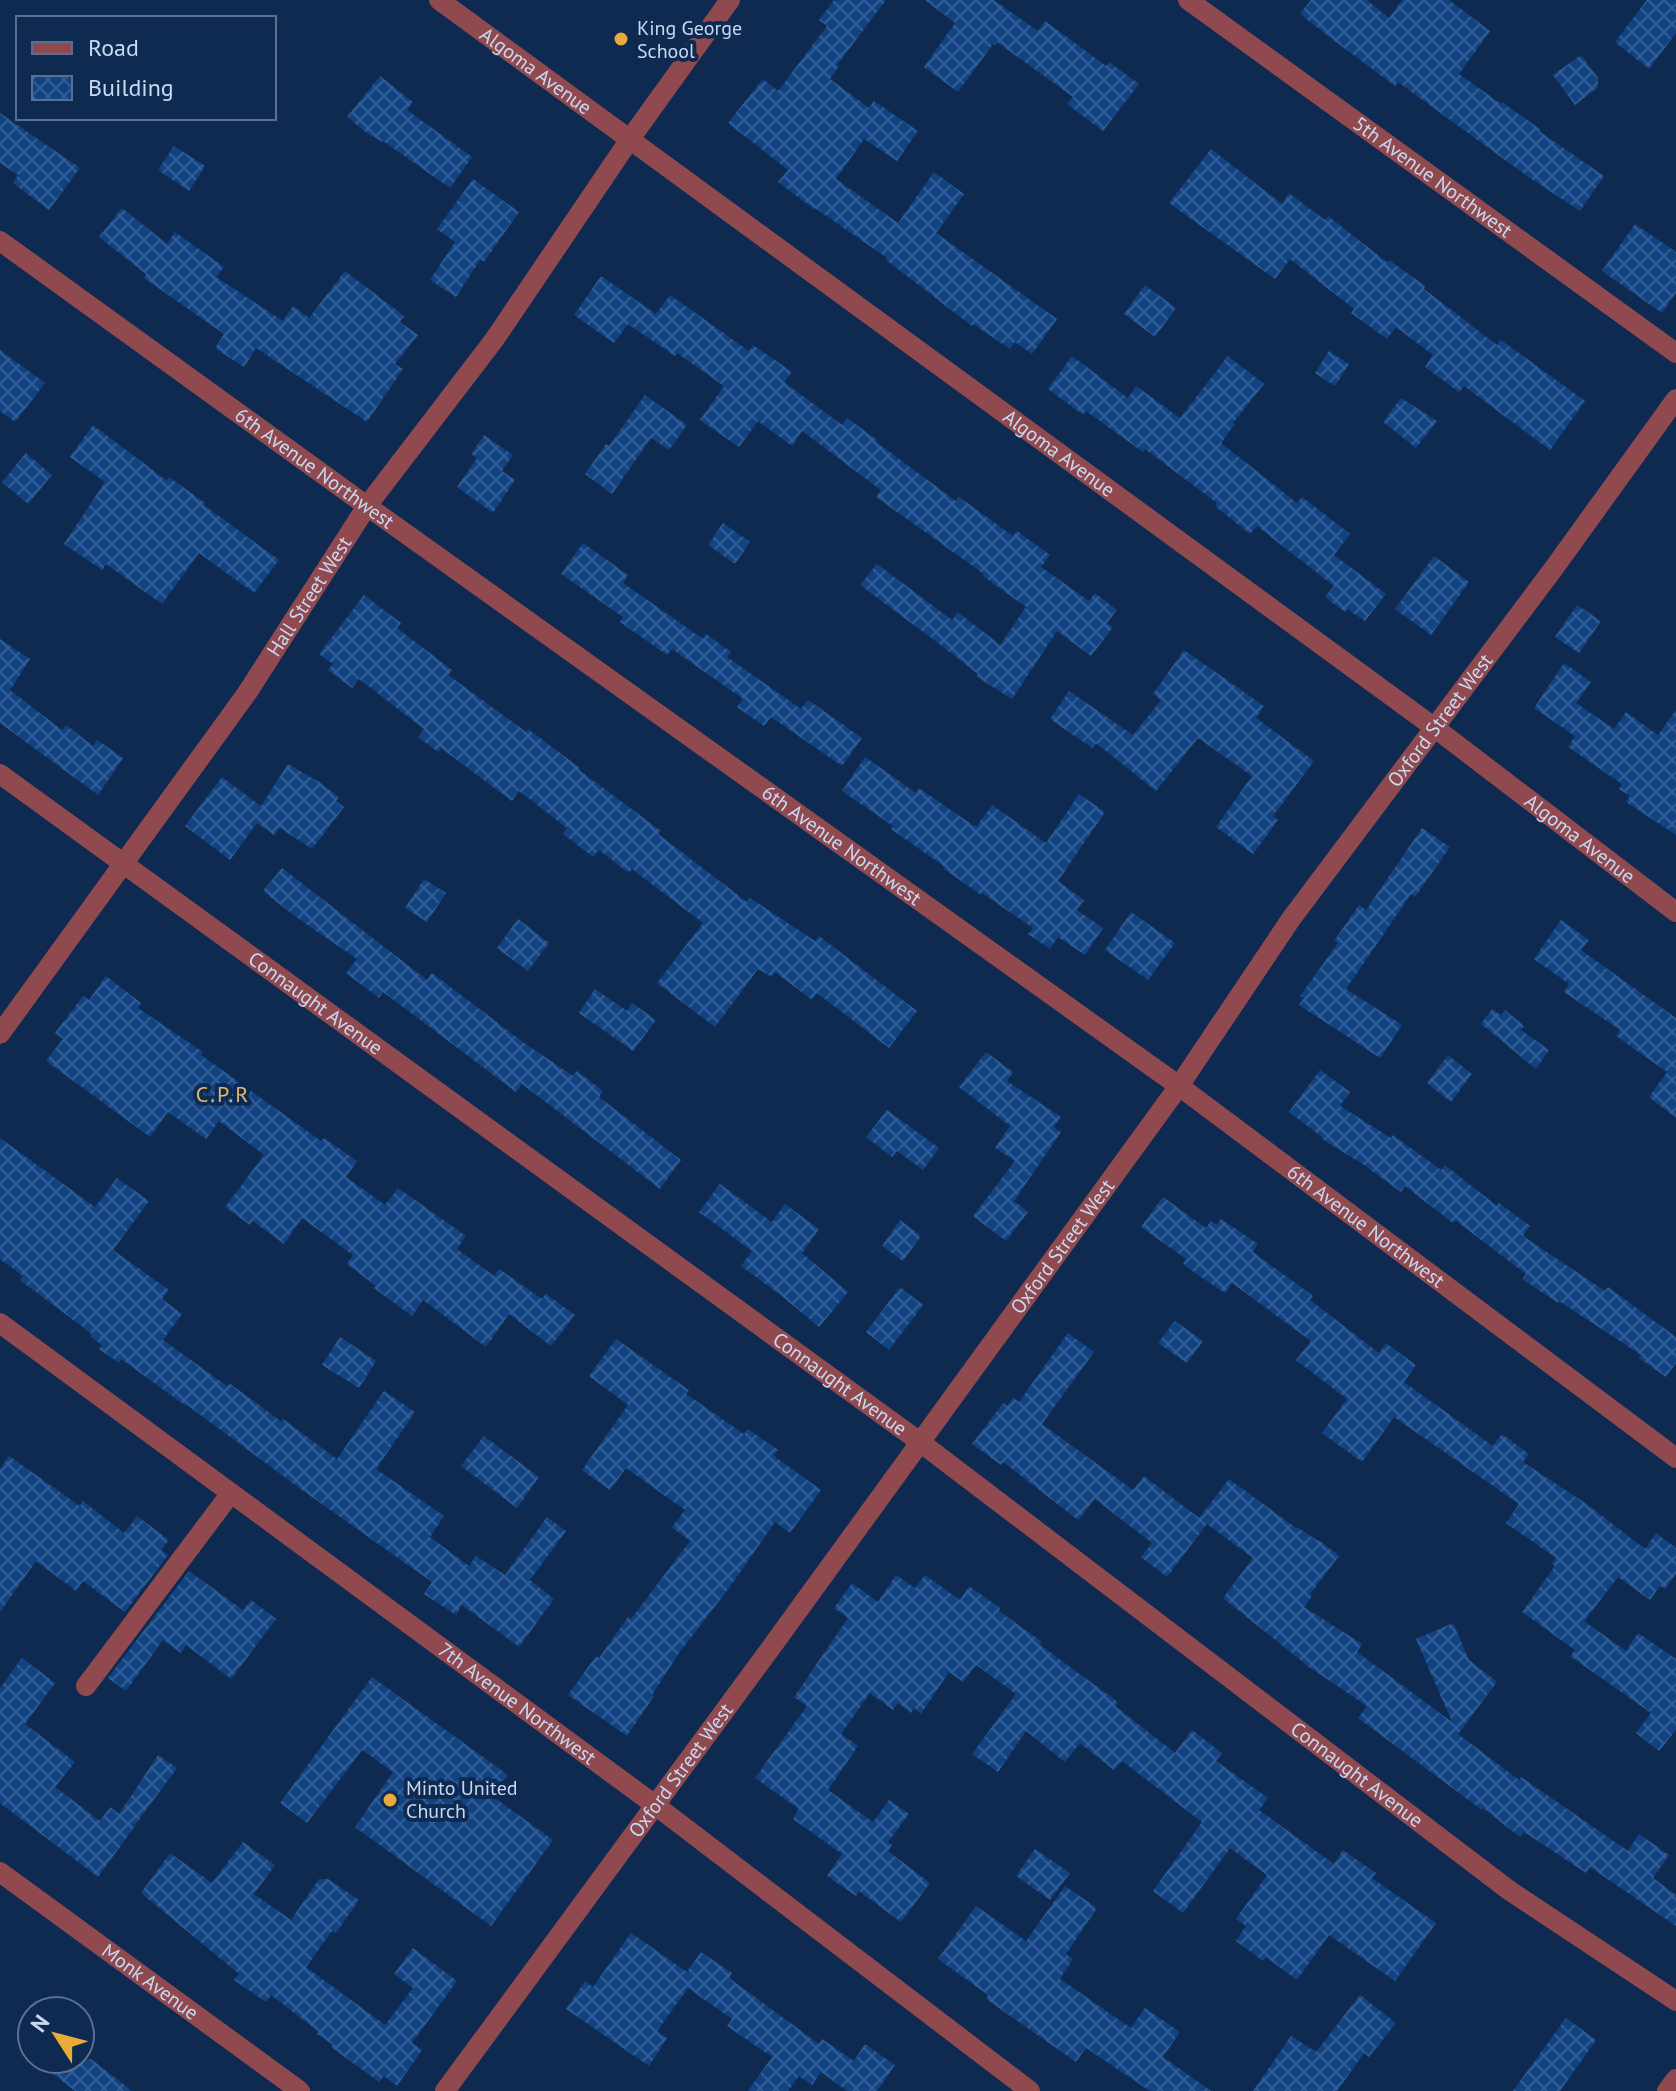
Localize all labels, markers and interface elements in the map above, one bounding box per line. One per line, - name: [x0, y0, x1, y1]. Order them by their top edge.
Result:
- place label: King George School: [637, 15, 742, 64]
- legend: [16, 16, 276, 120]
- street label: Algoma Avenue: [475, 21, 597, 120]
- marker: King George School: [612, 30, 630, 48]
- text: Road: [88, 32, 139, 63]
- text: Building: [88, 72, 174, 103]
- street label: 5th Avenue Northwest: [1348, 111, 1518, 243]
- street label: 6th Avenue Northwest: [230, 402, 400, 534]
- street label: Algoma Avenue: [998, 404, 1120, 503]
- street label: Hall Street West: [261, 531, 357, 661]
- street label: Oxford Street West: [1381, 648, 1499, 792]
- street label: 6th Avenue Northwest: [757, 779, 927, 911]
- street label: Algoma Avenue: [1519, 788, 1640, 889]
- street label: Connaught Avenue: [243, 946, 388, 1061]
- district label: C.P.R: [196, 1080, 250, 1108]
- street label: 6th Avenue Northwest: [1282, 1158, 1450, 1293]
- street label: Oxford Street West: [1005, 1174, 1120, 1319]
- street label: Connaught Avenue: [768, 1326, 912, 1441]
- street label: 7th Avenue Northwest: [433, 1637, 601, 1770]
- street label: Oxford Street West: [623, 1698, 739, 1843]
- street label: Connaught Avenue: [1285, 1716, 1428, 1833]
- place label: Minto United Church: [406, 1775, 518, 1824]
- marker: Minto United Church: [381, 1791, 399, 1809]
- street label: Monk Avenue: [97, 1938, 204, 2026]
- north arrow: [16, 1995, 96, 2075]
- text: N: [24, 2009, 55, 2037]

